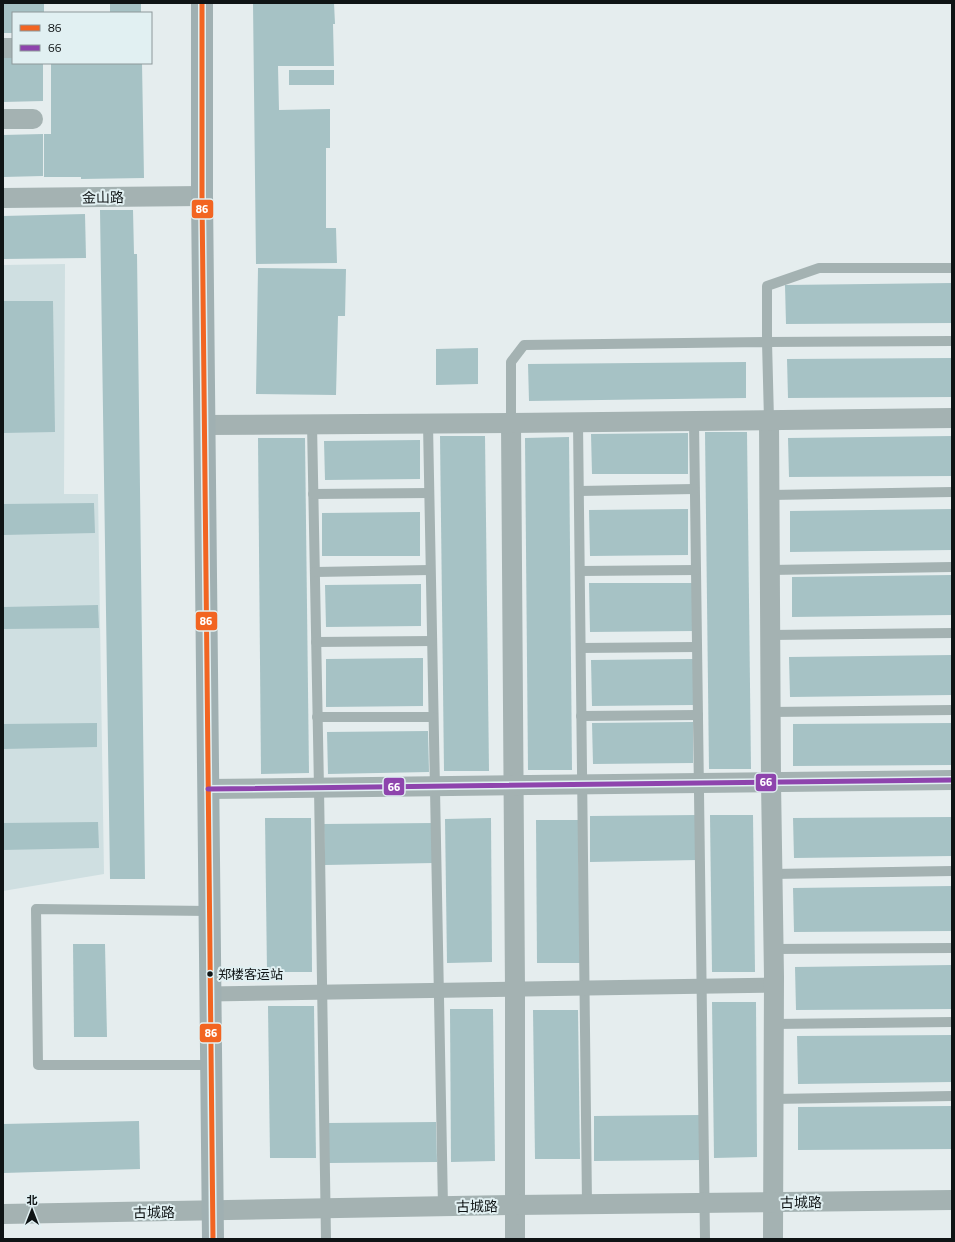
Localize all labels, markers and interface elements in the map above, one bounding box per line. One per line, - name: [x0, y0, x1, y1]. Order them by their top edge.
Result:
- legend: [12, 12, 152, 64]
- text: 86: [48, 18, 62, 37]
- text: 66: [48, 38, 62, 57]
- street label: 金山路: [82, 186, 124, 208]
- line badge: 86: [191, 199, 214, 219]
- text: 86: [196, 201, 208, 217]
- line badge: 86: [195, 611, 218, 631]
- text: 86: [200, 613, 212, 629]
- line badge: 66: [755, 773, 777, 792]
- text: 66: [760, 774, 772, 790]
- line badge: 66: [383, 777, 405, 796]
- text: 66: [388, 779, 400, 795]
- place label: 郑楼客运站: [218, 964, 283, 984]
- marker: 郑楼客运站: [205, 969, 215, 979]
- line badge: 86: [199, 1023, 222, 1043]
- text: 86: [205, 1025, 217, 1041]
- north arrow: [12, 1190, 52, 1230]
- street label: 古城路: [780, 1191, 822, 1213]
- text: 北: [27, 1192, 38, 1208]
- street label: 古城路: [456, 1195, 498, 1217]
- street label: 古城路: [133, 1201, 175, 1223]

